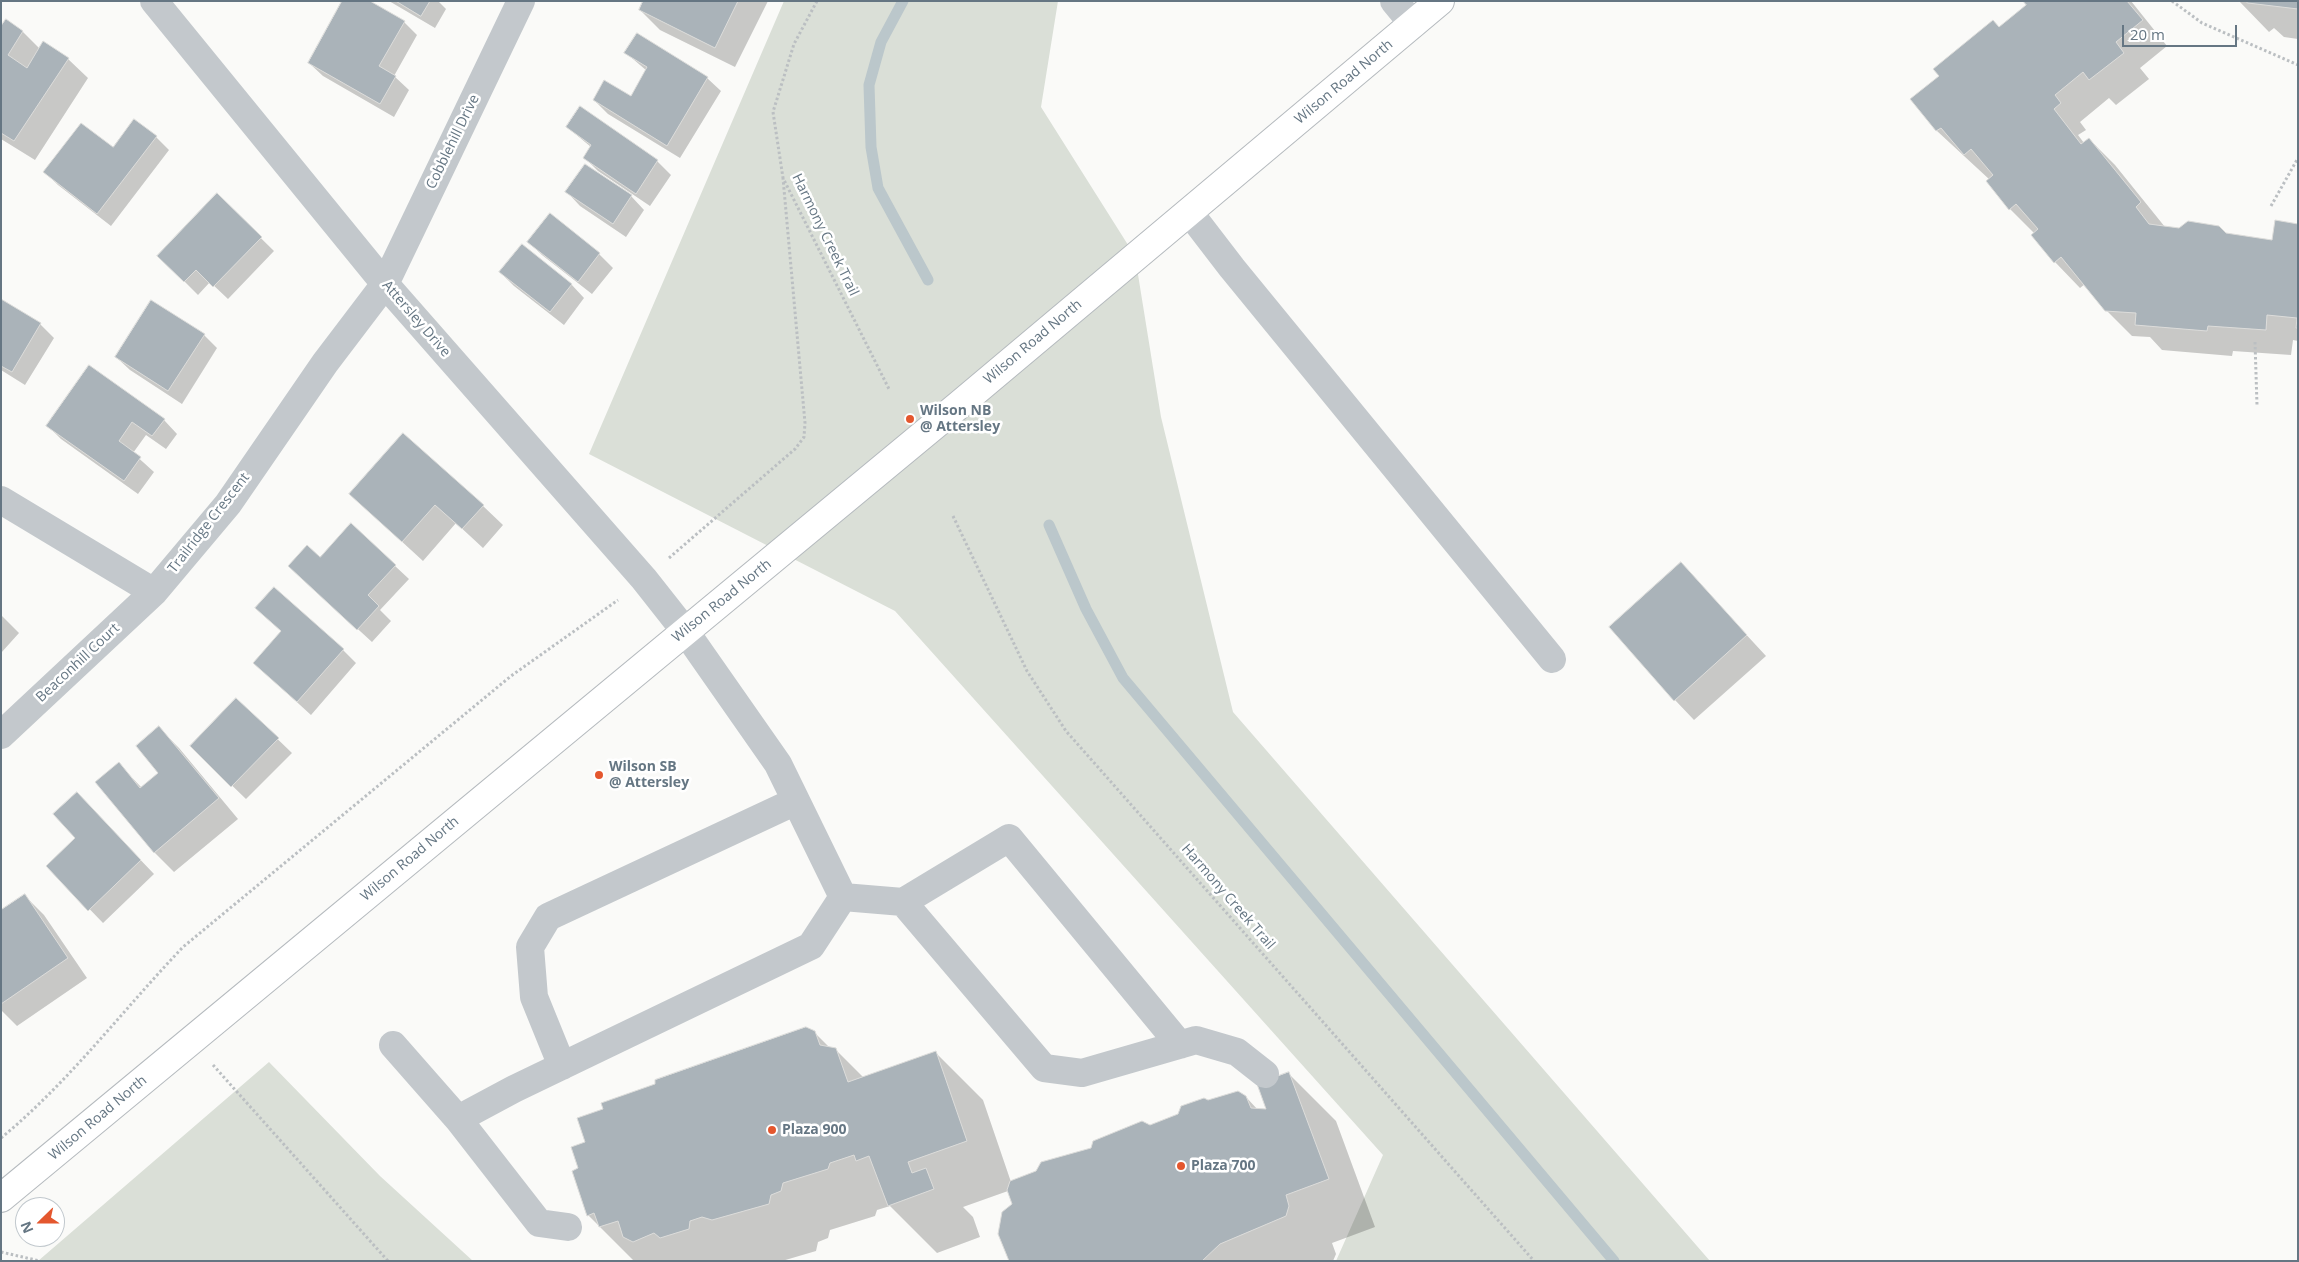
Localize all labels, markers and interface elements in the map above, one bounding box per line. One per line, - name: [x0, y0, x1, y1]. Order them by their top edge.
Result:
- scale bar: [2124, 15, 2239, 47]
- text: 20 m: [2130, 24, 2165, 44]
- street label: Wilson Road North: [1292, 36, 1396, 128]
- street label: Cobblehill Drive: [423, 92, 483, 192]
- street label: Harmony Creek Trail: [788, 171, 862, 299]
- street label: Attersley Drive: [378, 277, 454, 361]
- street label: Wilson Road North: [981, 296, 1085, 388]
- place label: Wilson NB @ Attersley: [920, 403, 1000, 436]
- marker: Wilson NB @ Attersley: [904, 413, 916, 425]
- street label: Trailridge Crescent: [165, 470, 253, 576]
- street label: Wilson Road North: [669, 556, 775, 646]
- street label: Beaconhill Court: [33, 620, 123, 706]
- place label: Wilson SB @ Attersley: [609, 759, 689, 792]
- marker: Wilson SB @ Attersley: [593, 769, 605, 781]
- street label: Wilson Road North: [358, 813, 462, 905]
- street label: Harmony Creek Trail: [1178, 841, 1278, 953]
- street label: Wilson Road North: [46, 1072, 150, 1164]
- place label: Plaza 900: [782, 1122, 846, 1138]
- marker: Plaza 900: [766, 1124, 778, 1136]
- place label: Plaza 700: [1191, 1158, 1255, 1174]
- marker: Plaza 700: [1175, 1160, 1187, 1172]
- north arrow: [15, 1197, 65, 1247]
- text: N: [16, 1219, 38, 1236]

